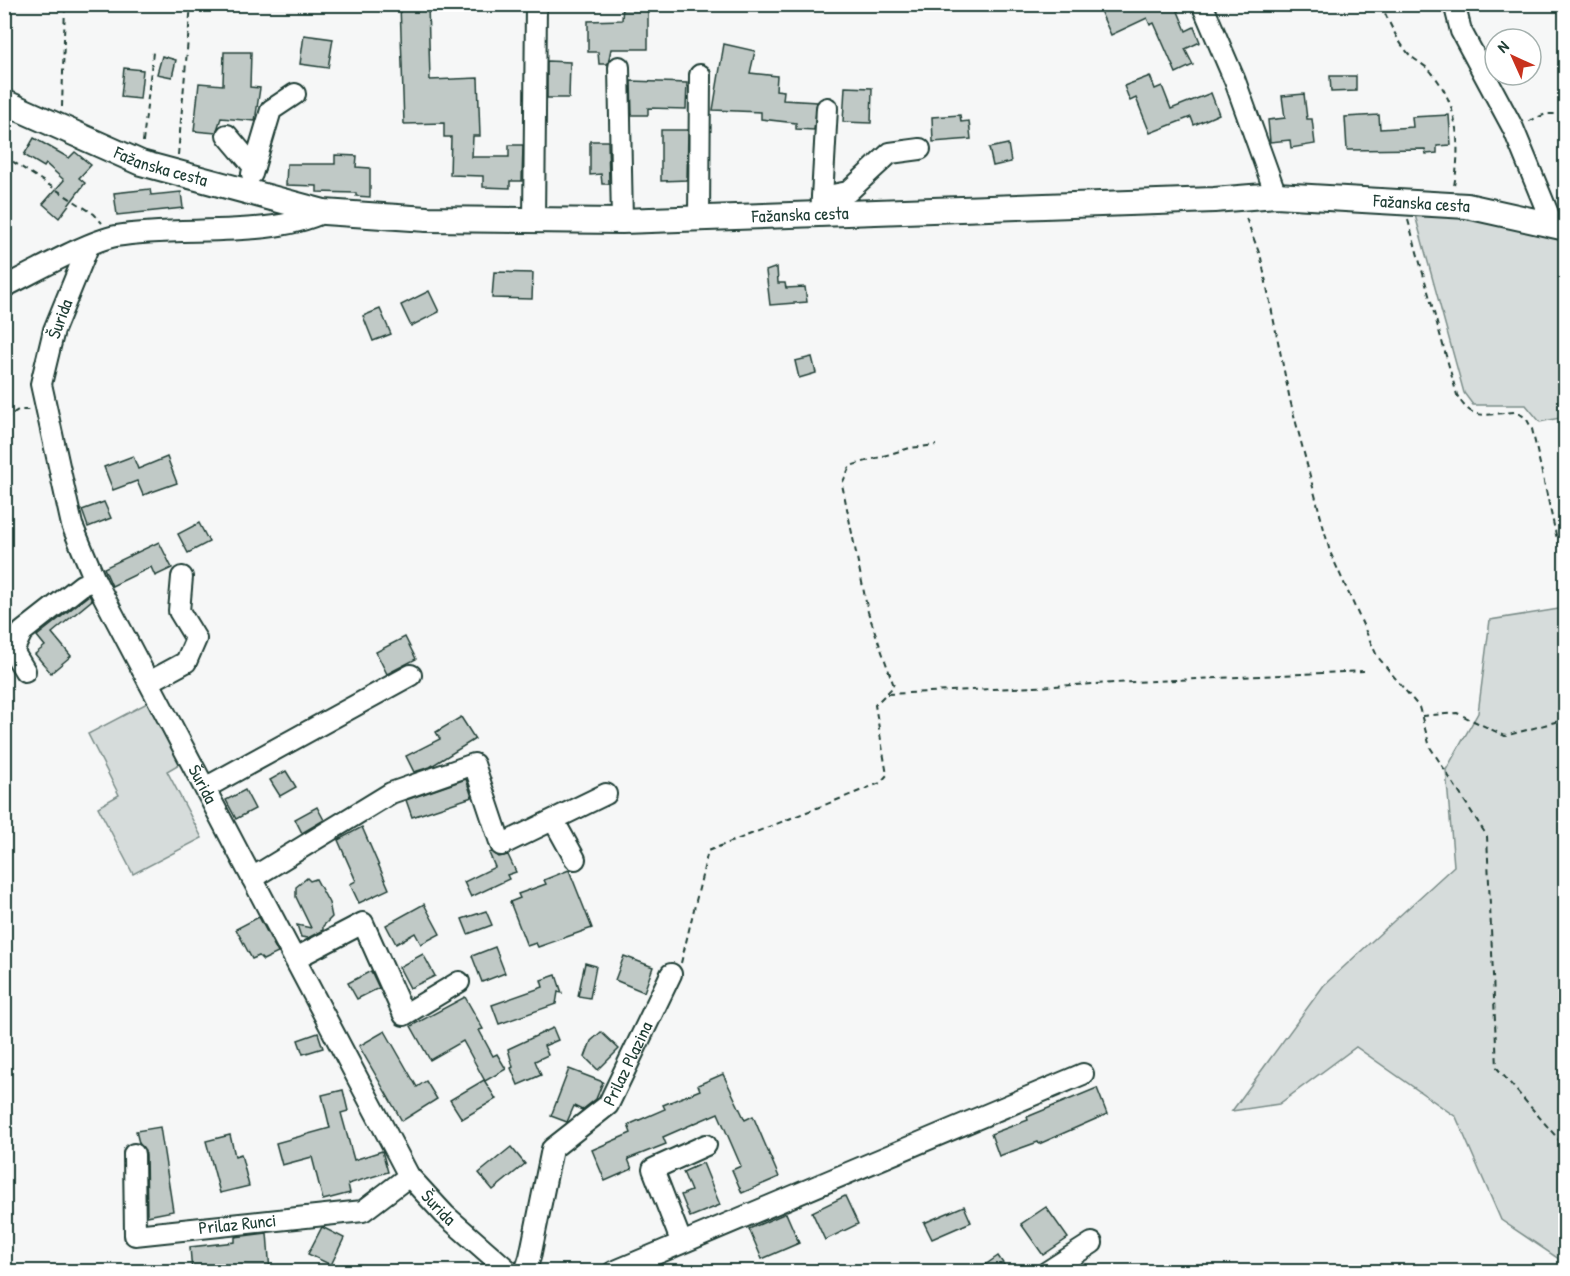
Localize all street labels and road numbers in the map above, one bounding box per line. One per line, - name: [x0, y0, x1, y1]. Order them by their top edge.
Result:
- street label: Fažanska cesta: [109, 139, 210, 192]
- street label: Fažanska cesta: [1372, 188, 1471, 218]
- street label: Fažanska cesta: [750, 200, 849, 228]
- street label: Šurida: [41, 296, 78, 342]
- street label: Šurida: [183, 760, 224, 808]
- street label: Prilaz Plazina: [596, 1017, 658, 1110]
- street label: Šurida: [416, 1184, 461, 1231]
- street label: Prilaz Runci: [197, 1207, 277, 1240]

